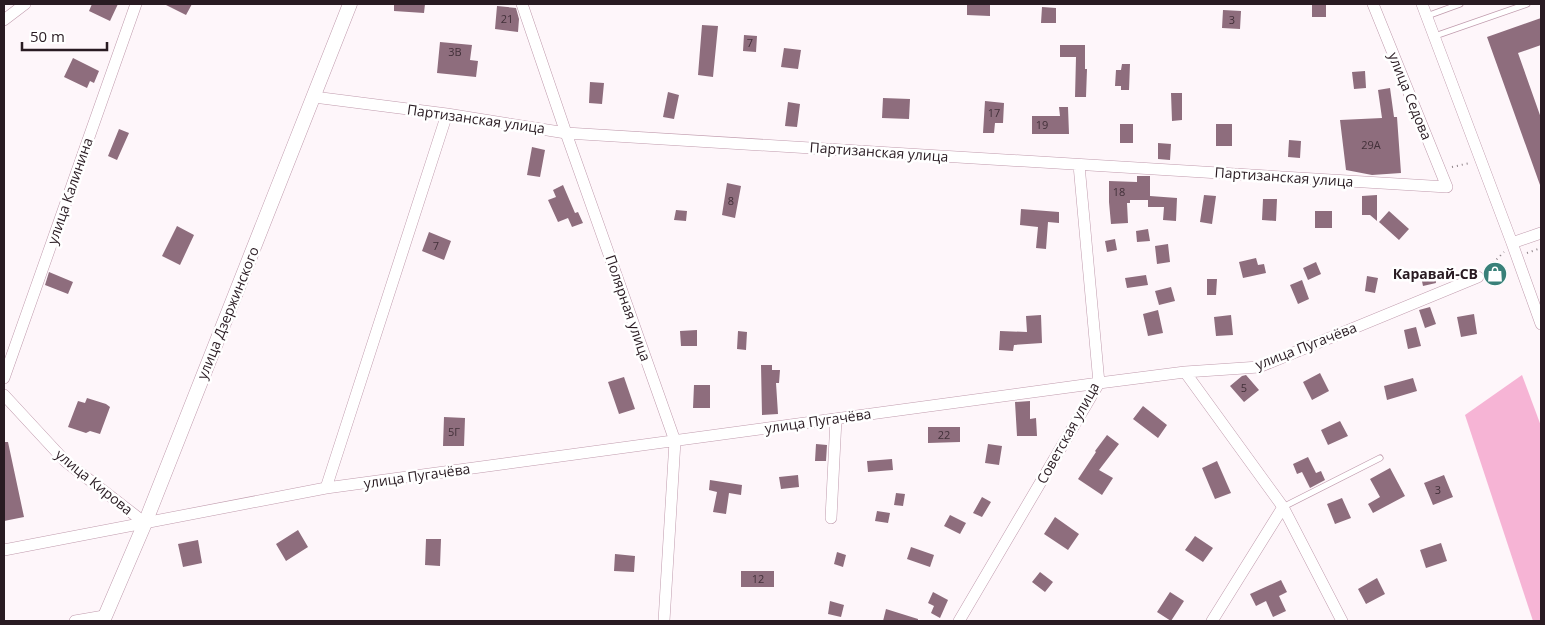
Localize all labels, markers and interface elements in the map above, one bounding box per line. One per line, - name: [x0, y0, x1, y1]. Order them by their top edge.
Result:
- house number: 21: [501, 11, 513, 26]
- house number: 3: [1229, 12, 1235, 27]
- scale bar: [22, 20, 108, 52]
- text: 50 m: [30, 26, 65, 46]
- house number: 7: [747, 35, 753, 50]
- house number: 3В: [448, 44, 462, 59]
- street label: улица Седова: [1384, 49, 1437, 143]
- street label: Партизанская улица: [406, 99, 546, 138]
- house number: 17: [988, 105, 1000, 120]
- house number: 19: [1036, 117, 1048, 132]
- street label: улица Калинина: [42, 135, 97, 247]
- street label: Партизанская улица: [809, 137, 949, 166]
- house number: 29А: [1361, 137, 1381, 152]
- street label: Партизанская улица: [1214, 162, 1354, 191]
- house number: 18: [1113, 184, 1125, 199]
- house number: 8: [728, 193, 734, 208]
- house number: 7: [433, 238, 439, 253]
- street label: улица Дзержинского: [192, 244, 263, 382]
- street label: Полярная улица: [601, 252, 656, 364]
- shop icon: Каравай-СВ: [1482, 261, 1508, 287]
- place label: Каравай-СВ: [1393, 264, 1478, 283]
- street label: улица Пугачёва: [1252, 317, 1359, 374]
- street label: Советская улица: [1032, 379, 1103, 487]
- house number: 5: [1241, 380, 1247, 395]
- street label: улица Пугачёва: [763, 404, 872, 437]
- house number: 5Г: [448, 424, 460, 439]
- house number: 22: [938, 427, 950, 442]
- street label: улица Кирова: [52, 445, 137, 519]
- street label: улица Пугачёва: [362, 459, 471, 492]
- house number: 3: [1435, 482, 1441, 497]
- house number: 12: [752, 571, 764, 586]

